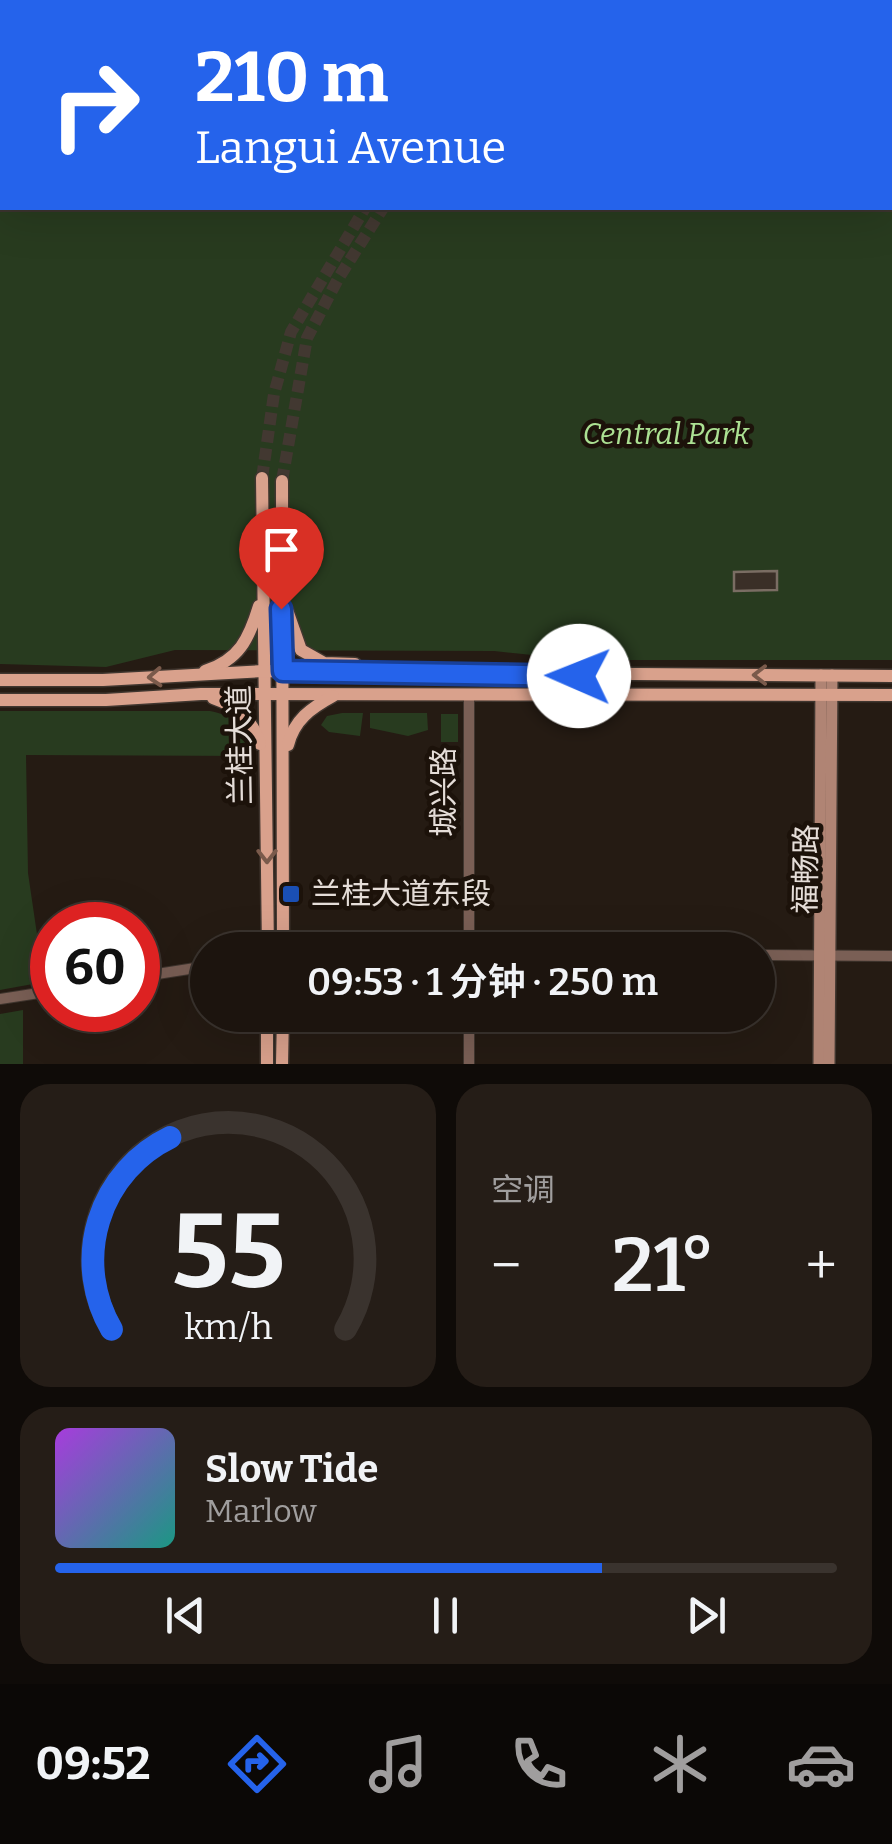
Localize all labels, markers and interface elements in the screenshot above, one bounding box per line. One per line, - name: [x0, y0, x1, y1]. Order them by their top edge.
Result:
- text: 210 m: [195, 36, 388, 120]
- icon: right: [30, 40, 160, 170]
- text: Langui Avenue: [195, 121, 506, 175]
- park label: Central Park: [582, 416, 750, 452]
- pin: [239, 507, 324, 610]
- icon: arrive: [254, 522, 309, 577]
- position arrow: [527, 624, 631, 728]
- one-way arrow: [751, 664, 766, 686]
- one-way arrow: [146, 666, 162, 687]
- street label: 兰桂大道: [221, 685, 259, 805]
- street label: 城兴路: [426, 747, 462, 837]
- street label: 福畅路: [787, 824, 825, 914]
- one-way arrow: [256, 848, 278, 864]
- place label: 兰桂大道东段: [311, 876, 491, 912]
- marker: 兰桂大道东段: [280, 883, 302, 905]
- speed limit sign: 60: [30, 902, 160, 1032]
- text: 09:53 · 1 分钟 · 250 m: [307, 959, 658, 1005]
- text: 空调: [491, 1171, 555, 1209]
- text: 55: [171, 1190, 285, 1315]
- text: 21°: [612, 1221, 715, 1311]
- text: −: [491, 1233, 521, 1299]
- text: +: [806, 1233, 837, 1299]
- text: km/h: [184, 1306, 272, 1348]
- text: Slow Tide: [205, 1446, 378, 1492]
- text: Marlow: [205, 1492, 317, 1530]
- icon: previous: [158, 1588, 213, 1643]
- icon: pause: [418, 1588, 473, 1643]
- icon: next: [679, 1588, 734, 1643]
- icon: directions: [222, 1729, 292, 1799]
- icon: music: [363, 1729, 433, 1799]
- icon: phone: [504, 1729, 574, 1799]
- icon: climate: [645, 1729, 715, 1799]
- icon: car: [786, 1729, 856, 1799]
- text: 09:52: [36, 1737, 151, 1791]

